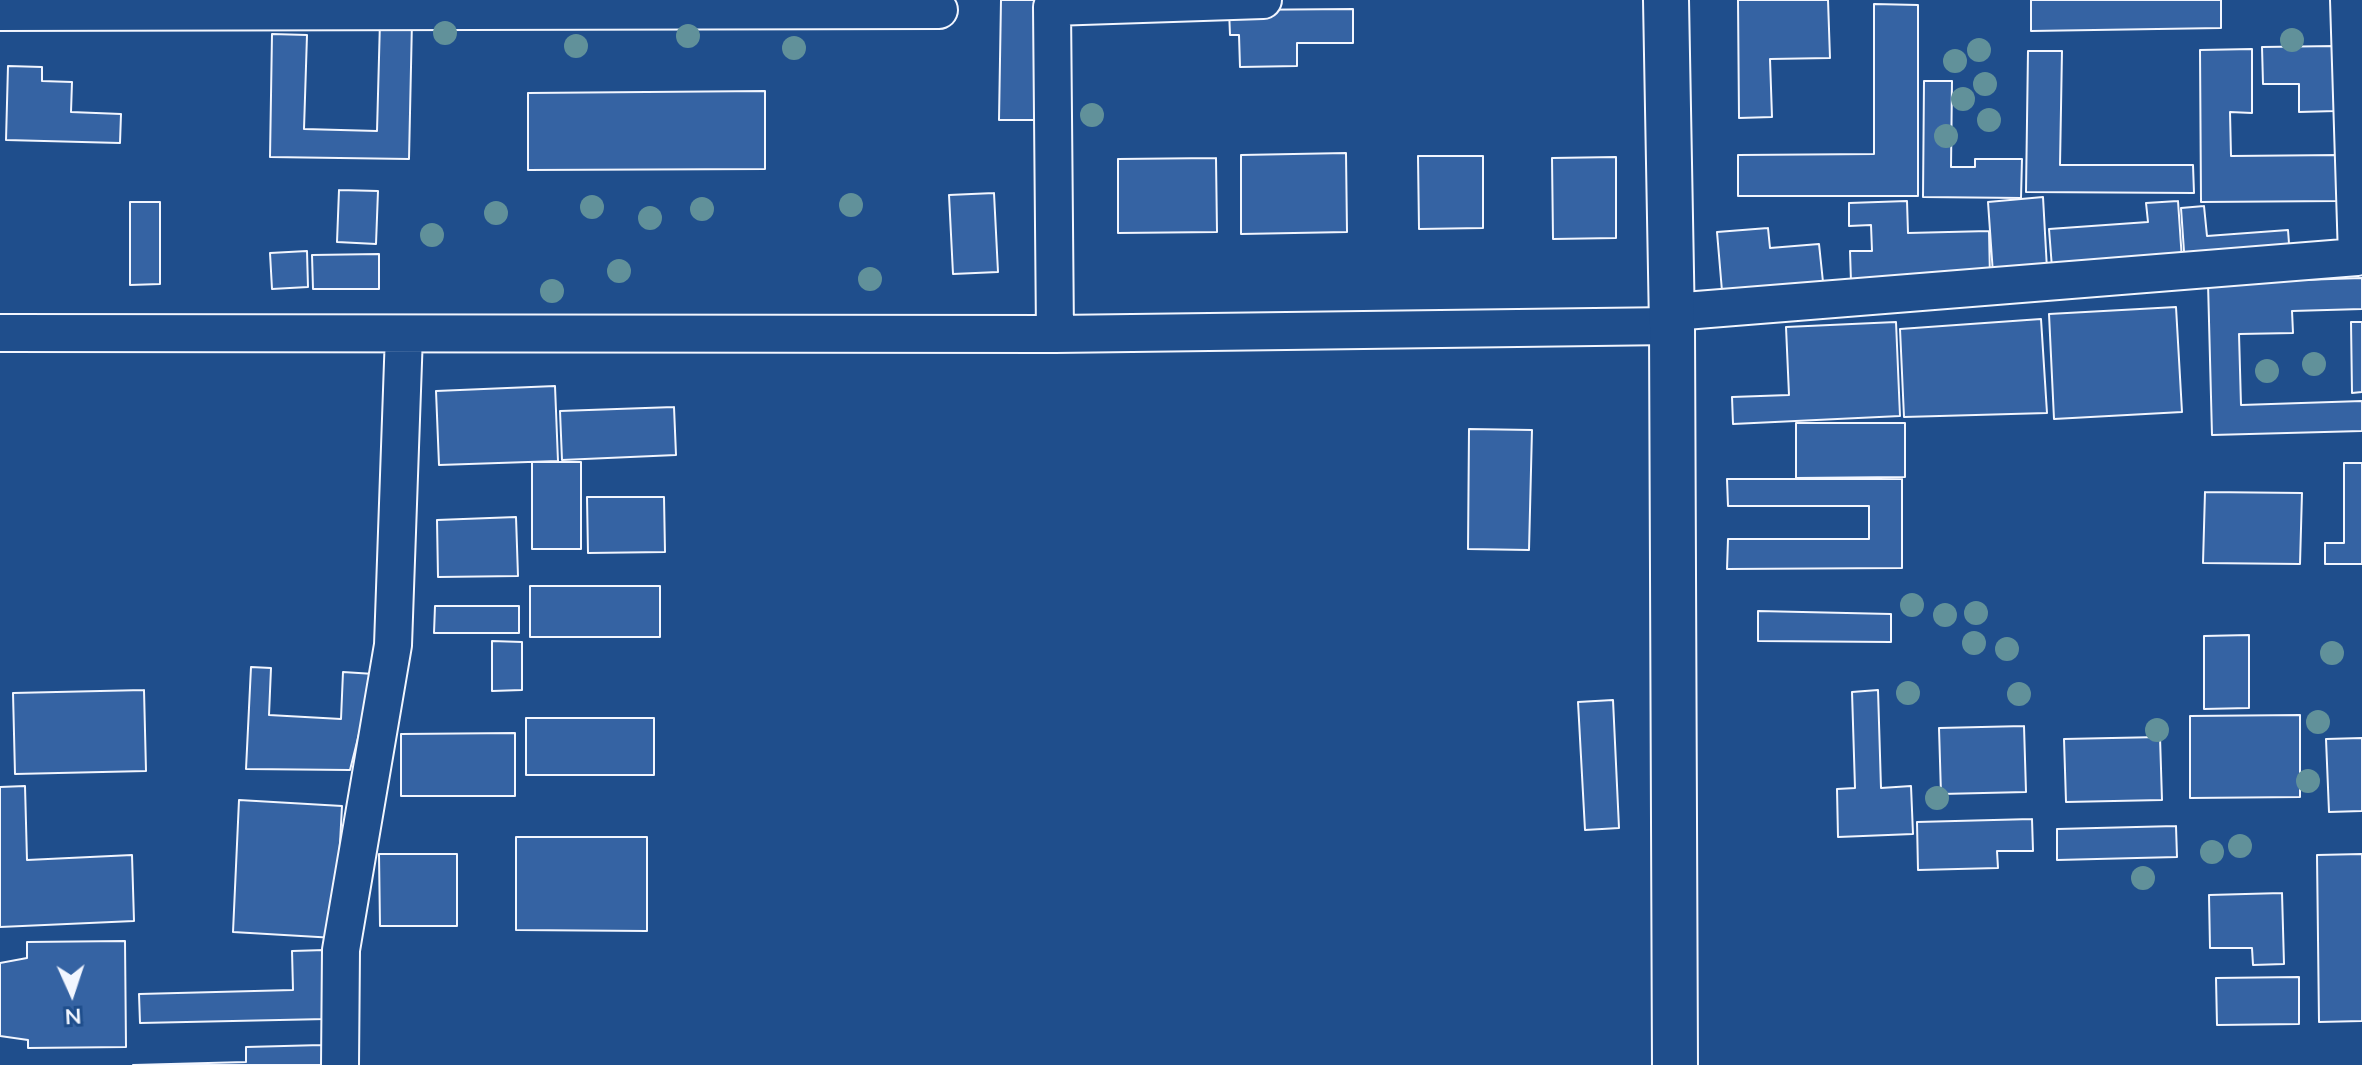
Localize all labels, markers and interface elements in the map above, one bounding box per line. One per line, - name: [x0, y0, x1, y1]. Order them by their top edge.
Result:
- north arrow: [32, 953, 112, 1033]
- text: N: [64, 1003, 82, 1031]

